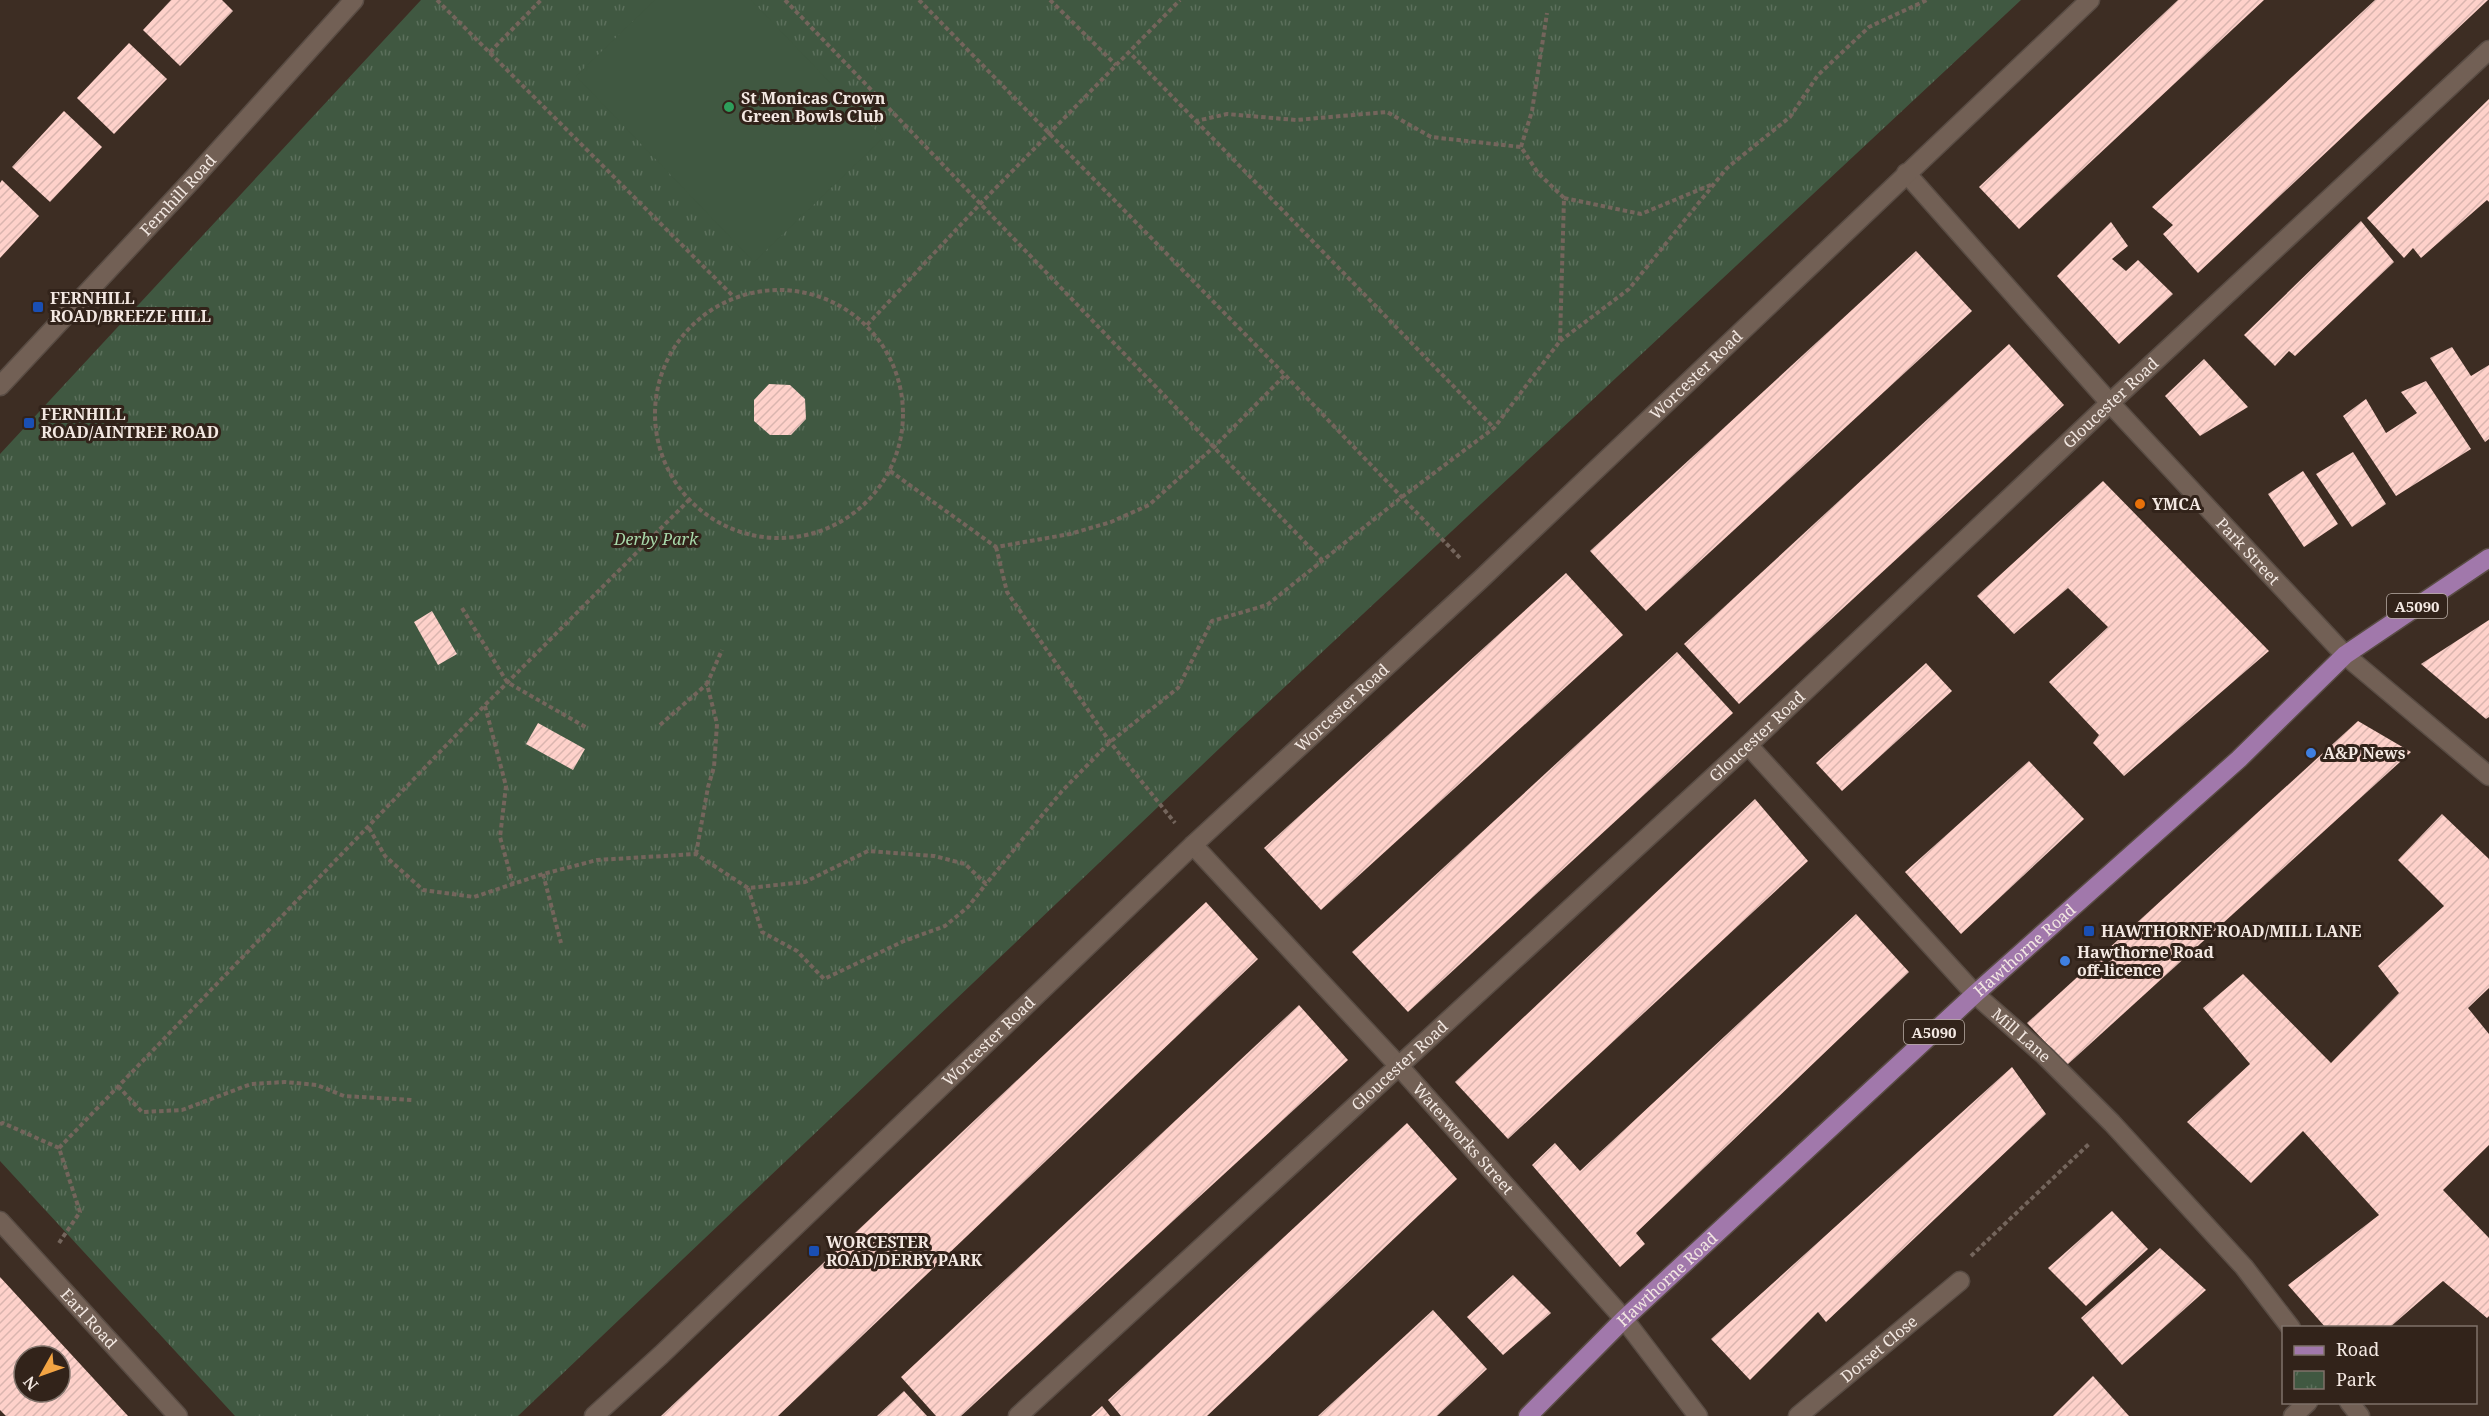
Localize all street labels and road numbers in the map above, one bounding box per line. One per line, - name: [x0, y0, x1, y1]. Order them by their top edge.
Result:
- street label: Fernhill Road: [135, 149, 221, 240]
- street label: Worcester Road: [1644, 325, 1747, 424]
- street label: Gloucester Road: [2058, 352, 2163, 453]
- street label: Park Street: [2211, 513, 2285, 590]
- road number: A5090: [2387, 594, 2447, 618]
- street label: Worcester Road: [1290, 659, 1394, 757]
- street label: Gloucester Road: [1704, 686, 1810, 787]
- street label: Hawthorne Road: [1969, 899, 2080, 1001]
- street label: Worcester Road: [937, 991, 1040, 1091]
- street label: Mill Lane: [1987, 1003, 2056, 1067]
- street label: Gloucester Road: [1346, 1015, 1453, 1115]
- road number: A5090: [1904, 1020, 1964, 1044]
- street label: Waterworks Street: [1408, 1078, 1519, 1199]
- street label: Hawthorne Road: [1612, 1227, 1722, 1331]
- street label: Earl Road: [56, 1284, 122, 1353]
- street label: Dorset Close: [1836, 1310, 1922, 1387]

